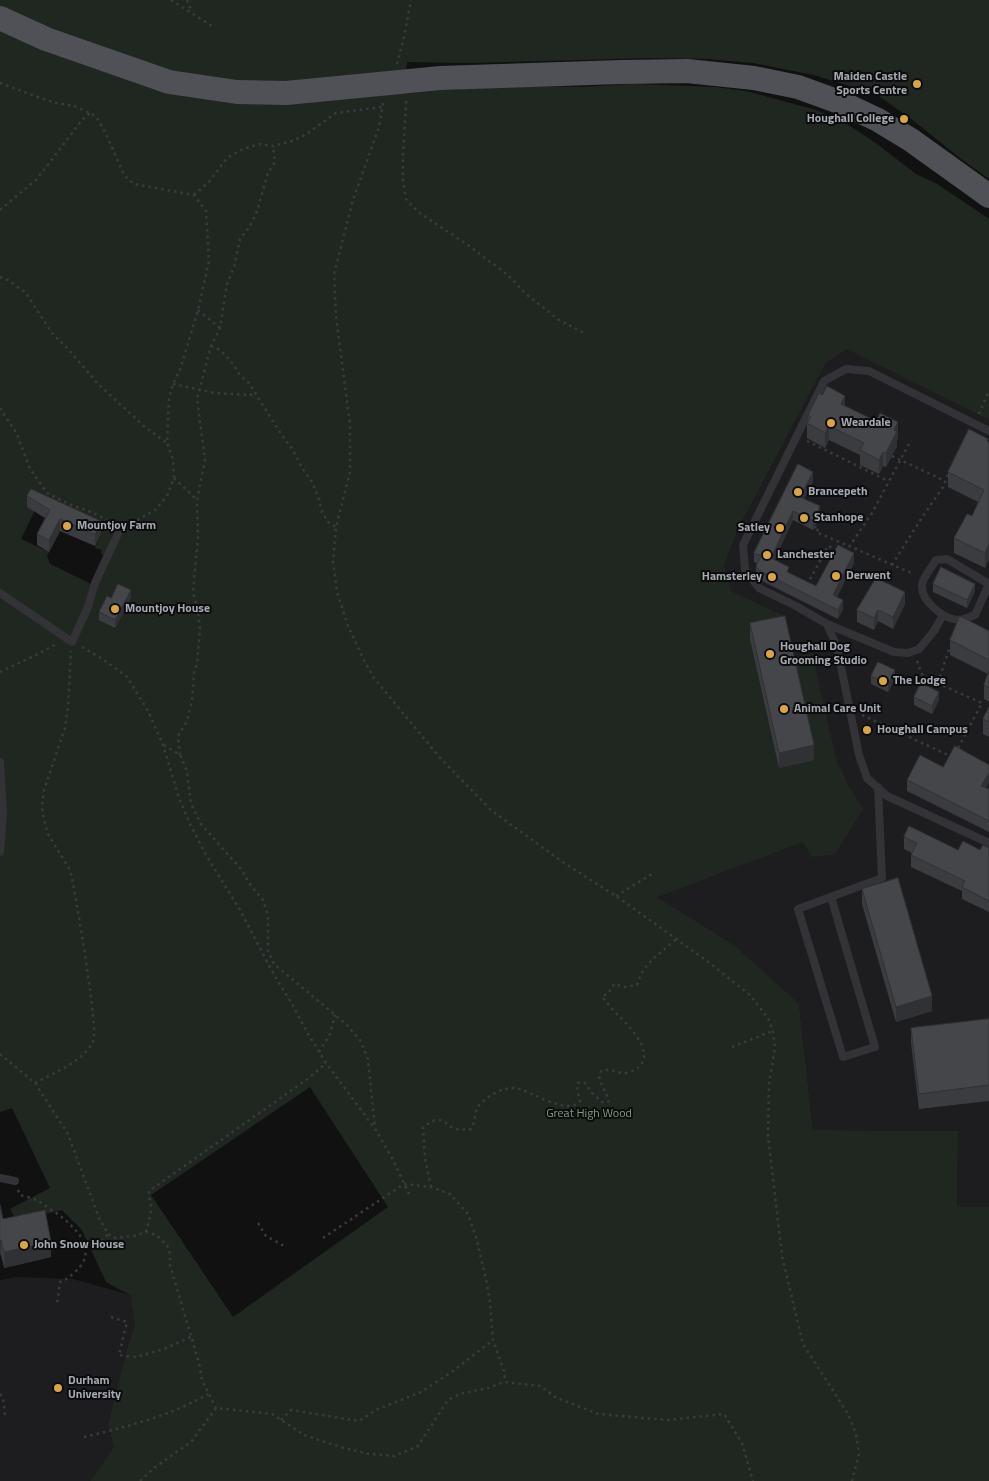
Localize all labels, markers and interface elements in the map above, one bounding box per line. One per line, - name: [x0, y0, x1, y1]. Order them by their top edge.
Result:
- place label: Maiden Castle Sports Centre: [833, 70, 907, 98]
- marker: Maiden Castle Sports Centre: [911, 78, 923, 90]
- place label: Houghall College: [807, 112, 894, 126]
- marker: Houghall College: [898, 113, 910, 125]
- place label: Weardale: [841, 416, 891, 430]
- marker: Weardale: [825, 417, 837, 429]
- place label: Brancepeth: [808, 485, 868, 499]
- marker: Brancepeth: [792, 486, 804, 498]
- place label: Stanhope: [814, 511, 863, 525]
- marker: Stanhope: [798, 512, 810, 524]
- place label: Mountjoy Farm: [77, 519, 156, 533]
- marker: Mountjoy Farm: [61, 520, 73, 532]
- place label: Satley: [738, 521, 770, 535]
- marker: Satley: [774, 522, 786, 534]
- place label: Lanchester: [777, 548, 834, 562]
- marker: Lanchester: [761, 549, 773, 561]
- place label: Derwent: [846, 569, 891, 583]
- place label: Hamsterley: [702, 570, 762, 584]
- marker: Derwent: [830, 570, 842, 582]
- marker: Hamsterley: [766, 571, 778, 583]
- place label: Mountjoy House: [125, 602, 210, 616]
- marker: Mountjoy House: [109, 603, 121, 615]
- place label: Houghall Dog Grooming Studio: [780, 640, 867, 668]
- marker: Houghall Dog Grooming Studio: [764, 648, 776, 660]
- place label: The Lodge: [893, 674, 946, 688]
- marker: The Lodge: [877, 675, 889, 687]
- place label: Animal Care Unit: [794, 702, 881, 716]
- marker: Animal Care Unit: [778, 703, 790, 715]
- place label: Houghall Campus: [877, 723, 968, 737]
- marker: Houghall Campus: [861, 724, 873, 736]
- park label: Great High Wood: [546, 1107, 632, 1121]
- place label: John Snow House: [34, 1238, 124, 1252]
- marker: John Snow House: [18, 1239, 30, 1251]
- place label: Durham University: [68, 1374, 121, 1402]
- marker: Durham University: [52, 1382, 64, 1394]

